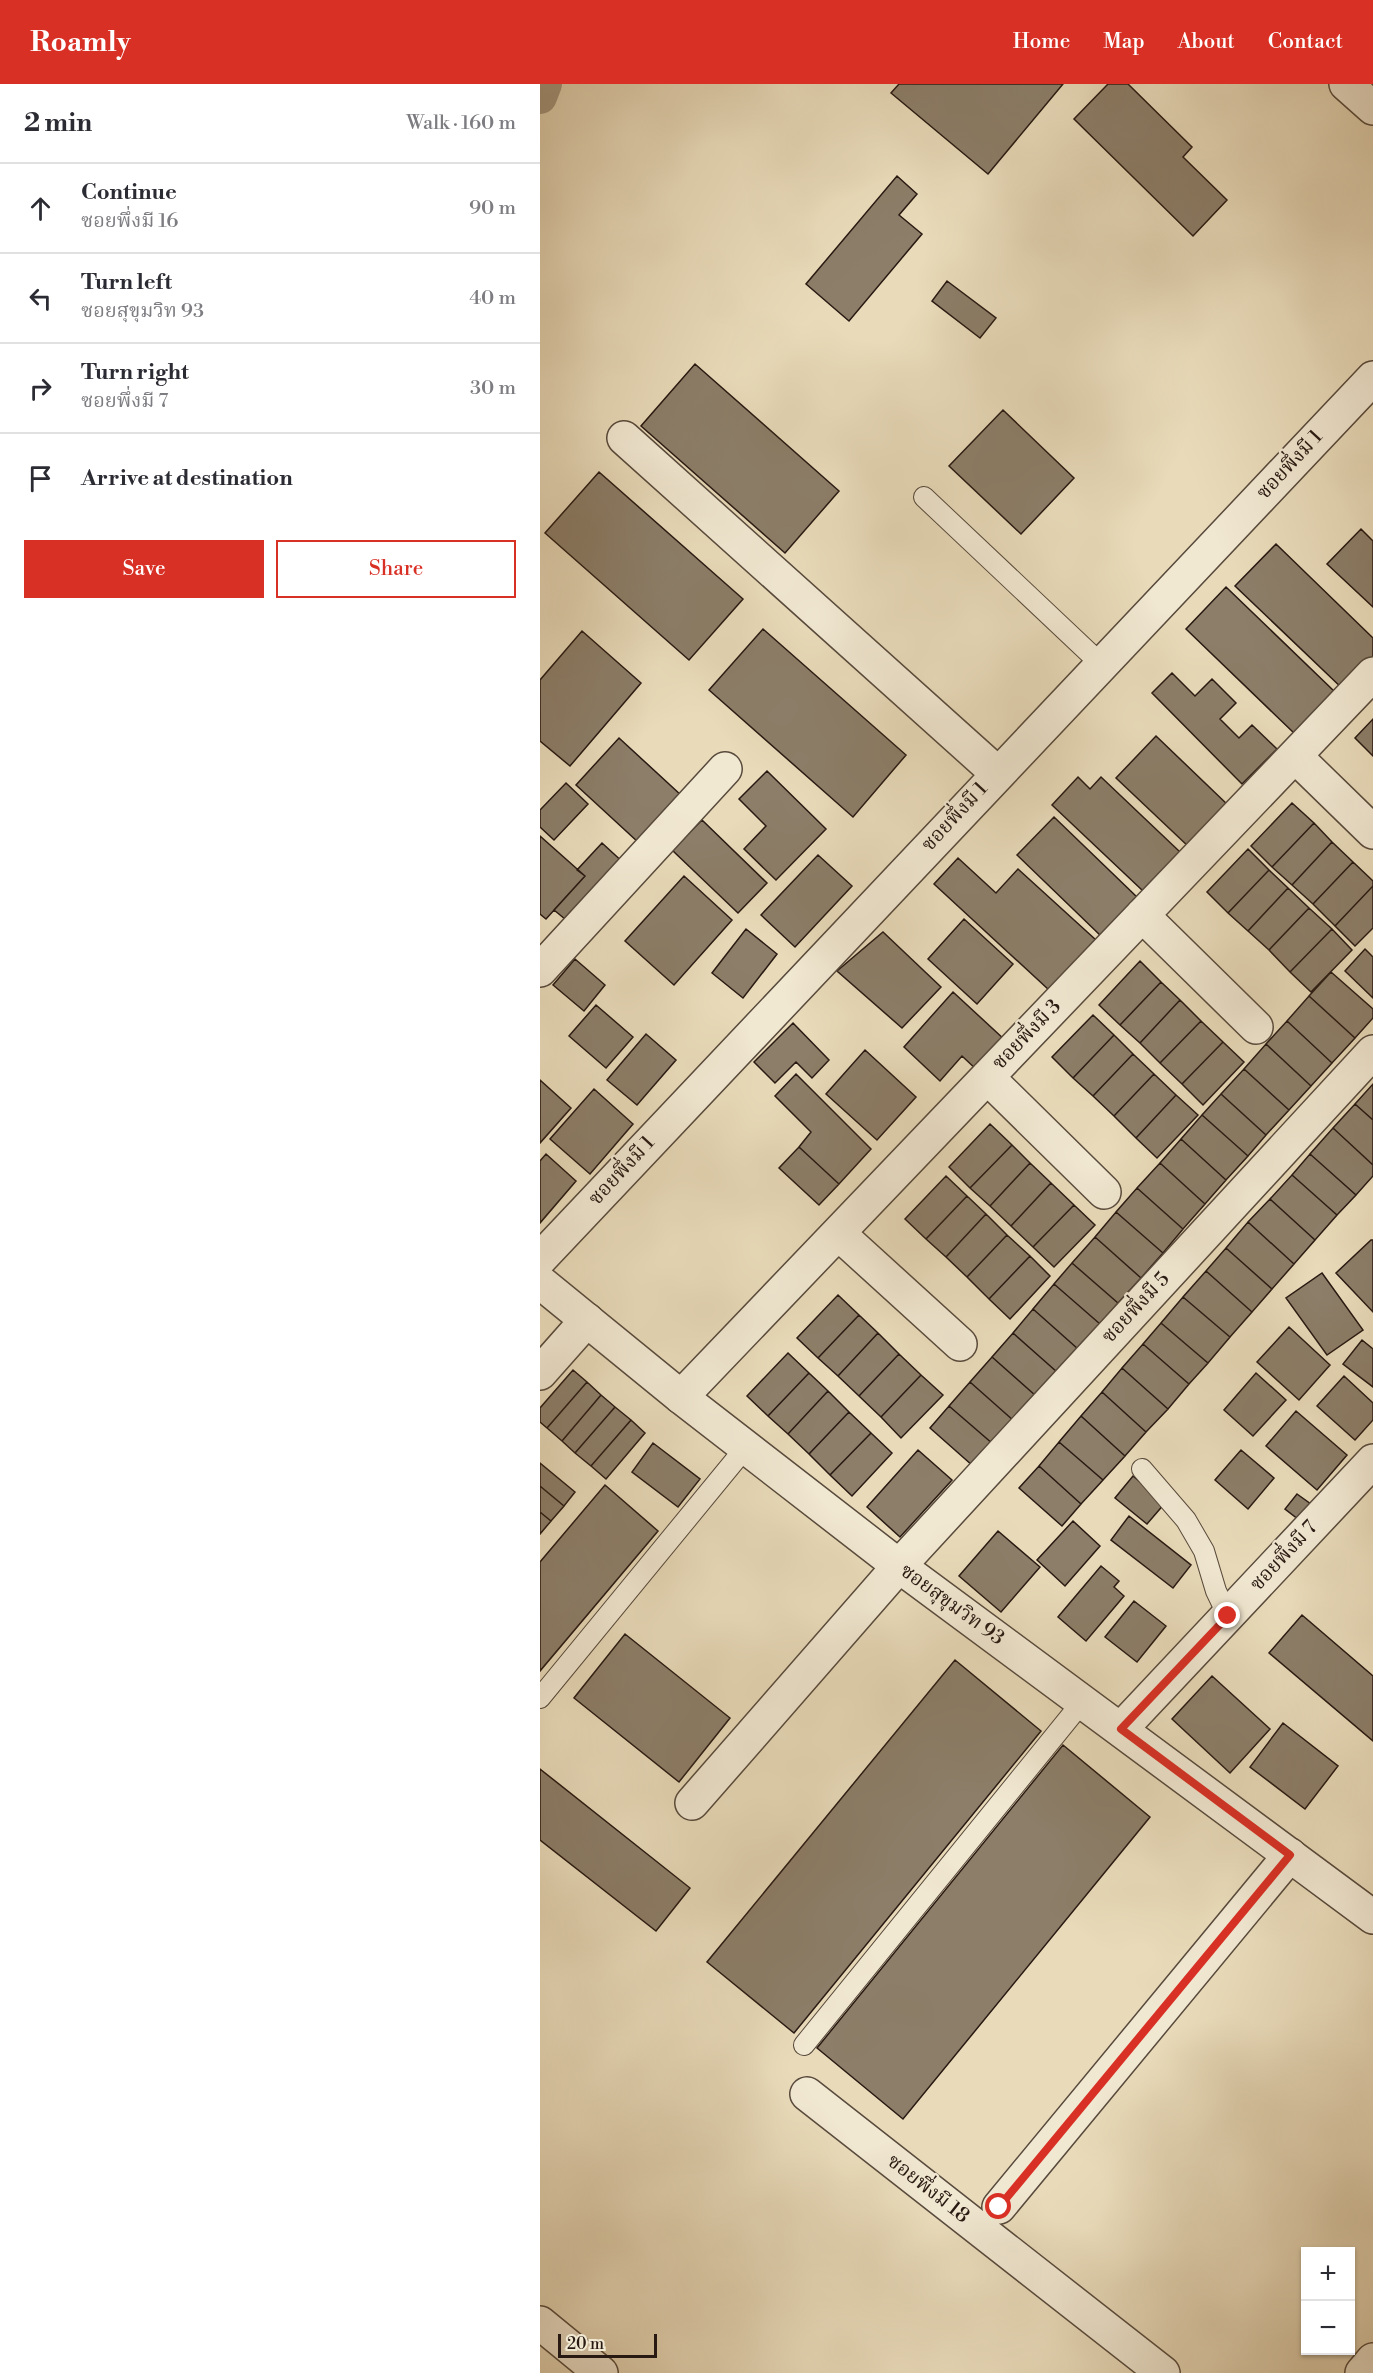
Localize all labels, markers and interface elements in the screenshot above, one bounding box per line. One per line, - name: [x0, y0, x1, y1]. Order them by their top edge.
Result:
- text: Roamly: [30, 25, 131, 60]
- text: Home: [1013, 29, 1070, 55]
- text: Map: [1103, 29, 1145, 55]
- text: About: [1178, 29, 1235, 55]
- text: Contact: [1268, 29, 1343, 55]
- text: 2 min: [24, 107, 92, 139]
- text: Walk · 160 m: [406, 111, 516, 136]
- text: Continue: [81, 179, 177, 206]
- icon: ahead: [24, 192, 57, 225]
- text: 90 m: [469, 196, 516, 221]
- text: ซอยพึ่งมี 16: [81, 209, 178, 234]
- text: Turn left: [81, 269, 172, 296]
- icon: left: [24, 282, 57, 315]
- text: 40 m: [469, 286, 516, 311]
- text: ซอยสุขุมวิท 93: [81, 299, 204, 324]
- text: Turn right: [81, 359, 189, 386]
- icon: right: [24, 372, 57, 405]
- text: 30 m: [470, 376, 516, 401]
- text: ซอยพึ่งมี 7: [81, 389, 168, 414]
- street label: ซอยพึ่งมี 1: [1249, 422, 1329, 505]
- icon: arrive: [24, 462, 57, 495]
- text: Arrive at destination: [81, 465, 293, 492]
- button: Save: [24, 540, 264, 598]
- button: Share: [276, 540, 516, 598]
- street label: ซอยพึ่งมี 1: [914, 774, 994, 857]
- street label: ซอยพึ่งมี 3: [984, 992, 1067, 1075]
- street label: ซอยพึ่งมี 1: [581, 1128, 661, 1211]
- street label: ซอยพึ่งมี 5: [1094, 1264, 1175, 1349]
- street label: ซอยพึ่งมี 7: [1242, 1513, 1323, 1596]
- street label: ซอยสุขุมวิท 93: [895, 1559, 1009, 1651]
- route end: [1214, 1602, 1240, 1628]
- street label: ซอยพึ่งมี 18: [882, 2146, 977, 2229]
- route start: [985, 2193, 1011, 2219]
- map controls: [1301, 2247, 1355, 2355]
- button: +: [1301, 2247, 1355, 2301]
- button: −: [1301, 2301, 1355, 2355]
- scale bar: [558, 2331, 657, 2358]
- text: 20 m: [567, 2334, 604, 2354]

